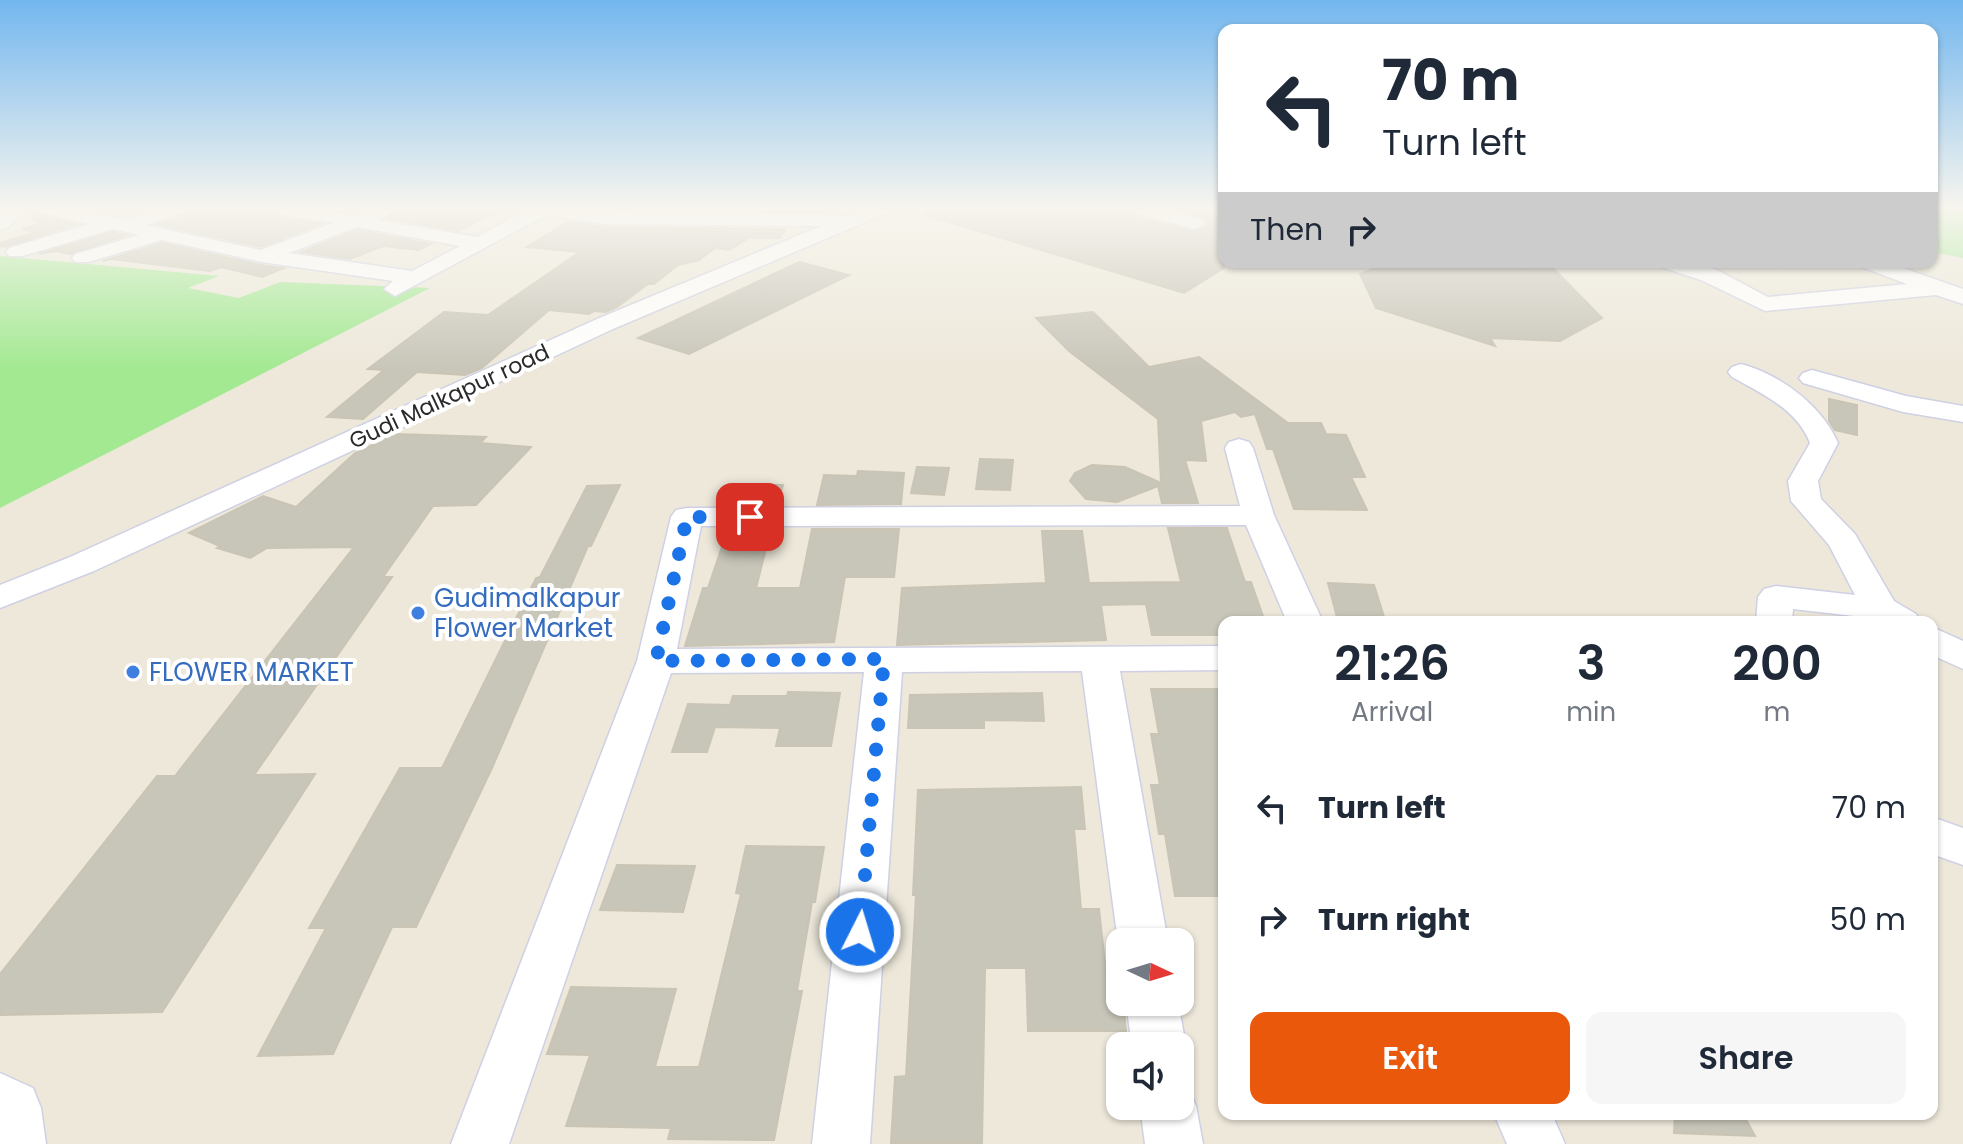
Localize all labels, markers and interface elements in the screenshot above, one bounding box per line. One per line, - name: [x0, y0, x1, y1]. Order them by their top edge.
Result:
- text: 70 m: [1382, 41, 1520, 120]
- icon: left: [1250, 56, 1354, 160]
- text: Turn left: [1382, 117, 1527, 168]
- text: Then: [1250, 208, 1323, 251]
- icon: right: [1339, 208, 1383, 252]
- street label: Gudi Malkapur road: [344, 336, 554, 457]
- pin: [716, 483, 784, 551]
- icon: arrive: [728, 495, 772, 539]
- place label: Gudimalkapur Flower Market: [434, 580, 620, 646]
- marker: Gudimalkapur Flower Market: [409, 604, 427, 622]
- text: 21:26: [1334, 630, 1450, 697]
- text: 3: [1577, 630, 1606, 697]
- text: 200: [1732, 630, 1822, 697]
- place label: FLOWER MARKET: [149, 654, 354, 690]
- marker: FLOWER MARKET: [124, 663, 142, 681]
- text: Arrival: [1351, 694, 1433, 730]
- text: min: [1566, 694, 1616, 730]
- text: m: [1764, 694, 1790, 730]
- icon: left: [1250, 786, 1294, 830]
- text: Turn left: [1318, 786, 1446, 829]
- text: 70 m: [1832, 786, 1906, 829]
- position arrow: [818, 890, 902, 974]
- icon: right: [1250, 898, 1294, 942]
- text: Turn right: [1318, 898, 1470, 941]
- text: 50 m: [1829, 898, 1906, 941]
- north arrow: [1106, 928, 1194, 1016]
- map controls: [1106, 928, 1194, 1120]
- button: Exit: [1250, 1012, 1570, 1104]
- button: Share: [1586, 1012, 1906, 1104]
- button: sound: [1106, 1032, 1194, 1120]

